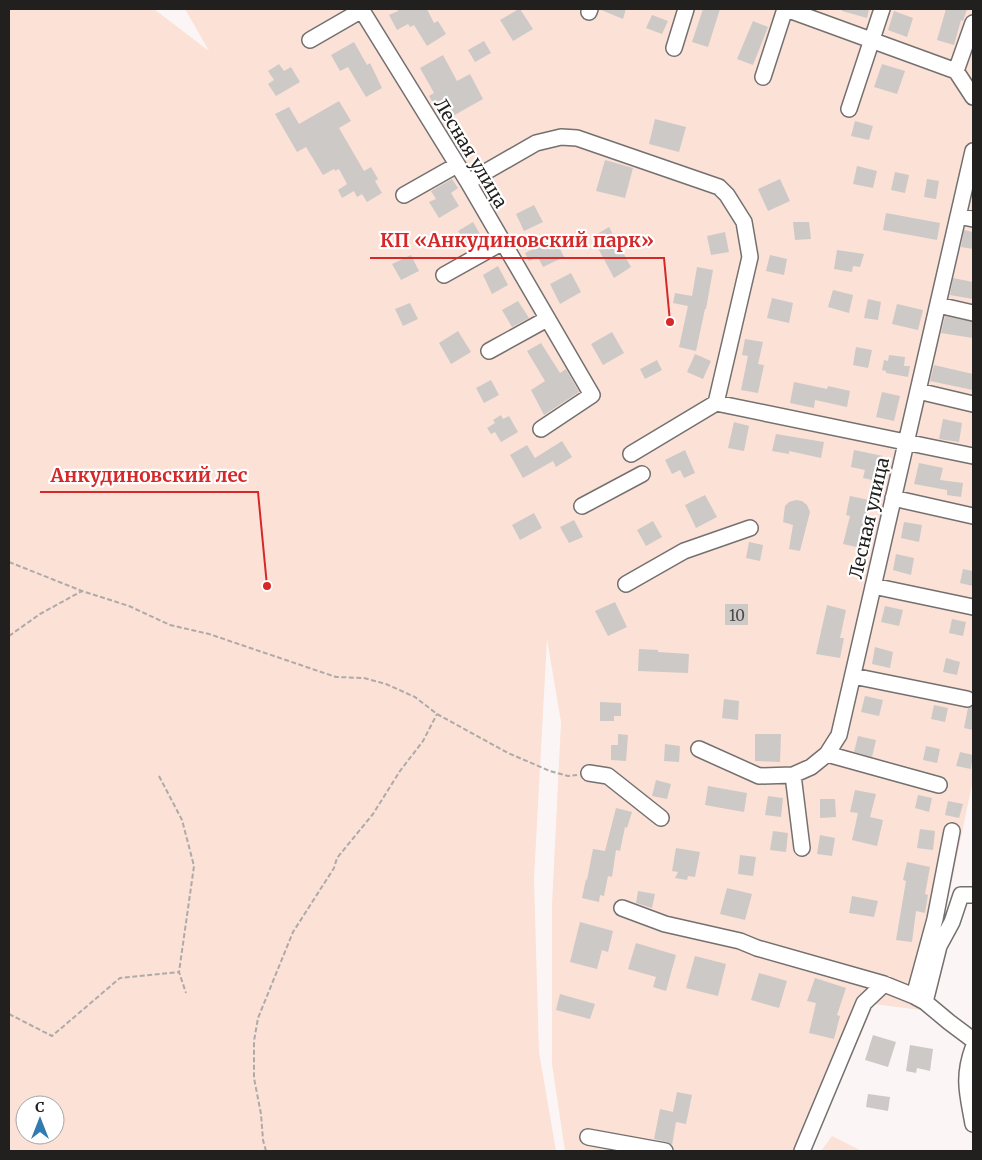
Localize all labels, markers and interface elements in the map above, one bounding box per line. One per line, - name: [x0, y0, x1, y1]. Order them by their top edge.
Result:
- street label: Лесная улица: [429, 94, 513, 212]
- callout: КП «Анкудиновский парк»: [370, 224, 664, 258]
- text: КП «Анкудиновский парк»: [380, 228, 654, 252]
- street label: Лесная улица: [844, 455, 894, 581]
- callout: Анкудиновский лес: [40, 458, 258, 492]
- text: Анкудиновский лес: [49, 463, 248, 487]
- house number: 10: [729, 606, 745, 625]
- north arrow: [15, 1095, 65, 1145]
- text: С: [35, 1098, 45, 1116]

